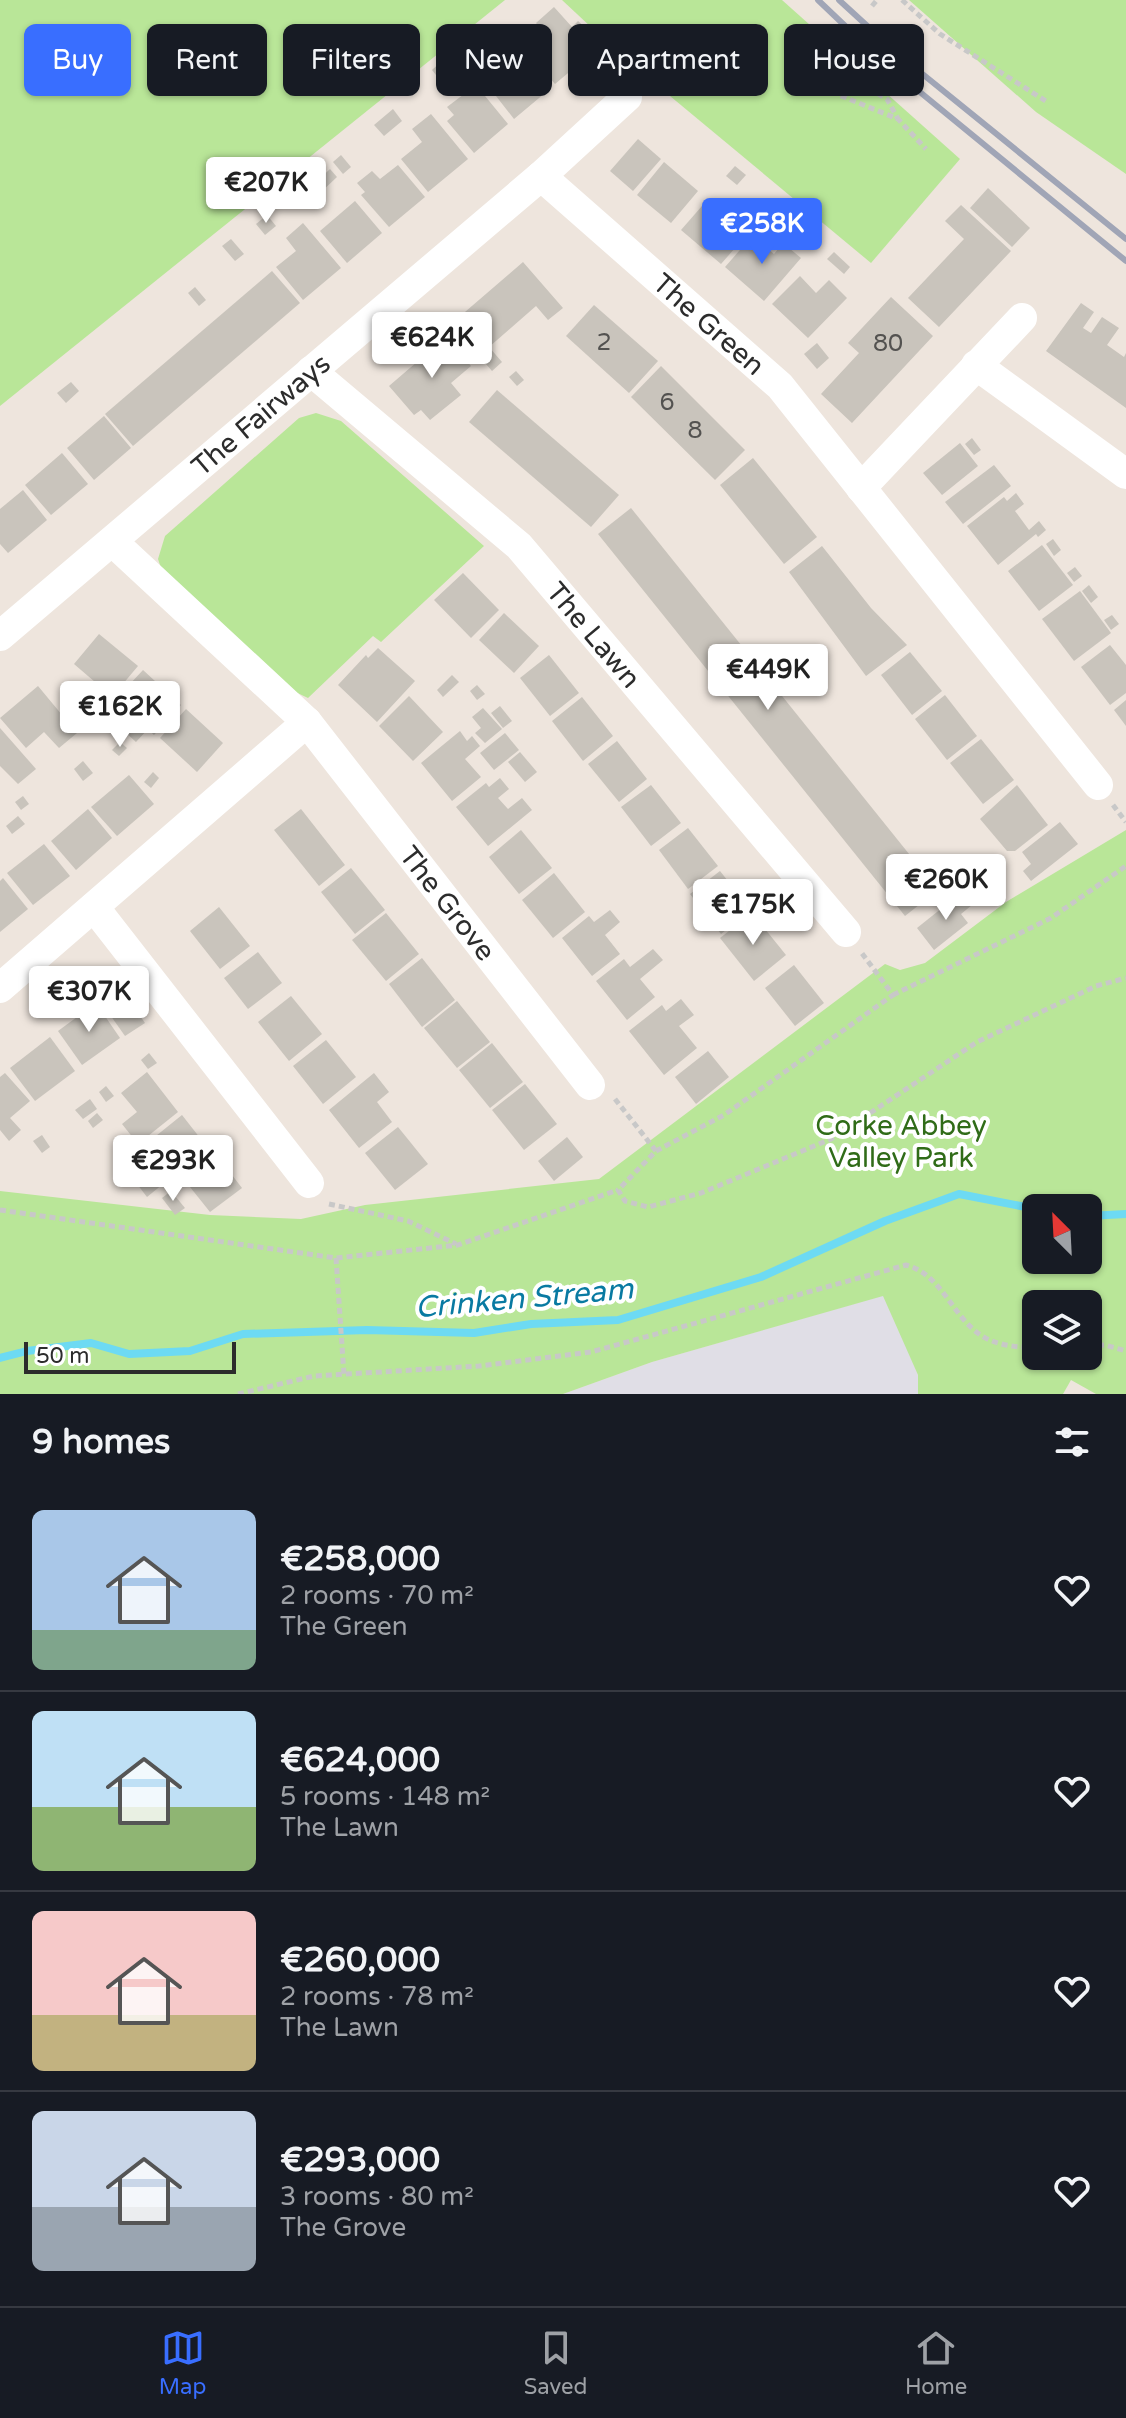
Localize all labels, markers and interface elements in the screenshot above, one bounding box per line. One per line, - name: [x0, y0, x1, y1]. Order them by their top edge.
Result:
- chip: Buy: [24, 24, 131, 96]
- chip: Rent: [147, 24, 267, 96]
- chip: Filters: [283, 24, 420, 96]
- chip: New: [436, 24, 552, 96]
- chip: Apartment: [568, 24, 768, 96]
- chip: House: [784, 24, 924, 96]
- pin: €207K: [210, 157, 322, 225]
- text: €207K: [224, 167, 308, 198]
- pin: €258K: [706, 198, 818, 266]
- text: €258K: [720, 208, 804, 239]
- street label: The Green: [646, 266, 771, 383]
- pin: €624K: [376, 312, 488, 380]
- text: €624K: [390, 322, 474, 353]
- house number: 2: [596, 328, 612, 357]
- house number: 80: [873, 329, 903, 358]
- street label: The Fairways: [185, 347, 338, 484]
- house number: 6: [659, 388, 675, 417]
- house number: 8: [687, 416, 703, 445]
- street label: The Lawn: [539, 575, 648, 695]
- pin: €449K: [712, 644, 824, 712]
- text: €449K: [726, 654, 810, 685]
- pin: €162K: [64, 681, 176, 749]
- text: €162K: [78, 691, 162, 722]
- street label: The Grove: [392, 839, 502, 968]
- pin: €260K: [890, 854, 1002, 922]
- text: €260K: [904, 864, 988, 895]
- pin: €175K: [697, 879, 809, 947]
- text: €175K: [711, 889, 795, 920]
- pin: €307K: [33, 966, 145, 1034]
- text: €307K: [47, 976, 131, 1007]
- park label: Corke Abbey Valley Park: [815, 1109, 987, 1175]
- pin: €293K: [117, 1135, 229, 1203]
- text: €293K: [131, 1145, 215, 1176]
- north arrow: [1022, 1194, 1102, 1274]
- map controls: [1022, 1194, 1102, 1370]
- water label: Crinken Stream: [413, 1270, 636, 1326]
- button: layers: [1022, 1290, 1102, 1370]
- scale bar: [24, 1338, 236, 1374]
- text: 50 m: [36, 1343, 90, 1369]
- icon: filters: [1050, 1420, 1094, 1464]
- text: 9 homes: [32, 1422, 170, 1463]
- text: €258,000: [280, 1539, 440, 1580]
- icon: home: [96, 1542, 192, 1638]
- icon: heart: [1050, 1568, 1094, 1612]
- text: 2 rooms · 70 m²: [280, 1580, 474, 1611]
- text: The Green: [280, 1611, 408, 1642]
- text: €624,000: [280, 1740, 440, 1781]
- icon: home: [96, 1743, 192, 1839]
- icon: heart: [1050, 1769, 1094, 1813]
- text: 5 rooms · 148 m²: [280, 1781, 490, 1812]
- text: The Lawn: [280, 1812, 399, 1843]
- text: €260,000: [280, 1940, 440, 1981]
- icon: home: [96, 1943, 192, 2039]
- icon: heart: [1050, 1969, 1094, 2013]
- text: 2 rooms · 78 m²: [280, 1981, 474, 2012]
- text: The Lawn: [280, 2012, 399, 2043]
- text: €293,000: [280, 2140, 440, 2181]
- icon: home: [96, 2143, 192, 2239]
- icon: heart: [1050, 2169, 1094, 2213]
- text: 3 rooms · 80 m²: [280, 2181, 474, 2212]
- text: The Grove: [280, 2212, 406, 2243]
- tab: Map: [159, 2326, 206, 2400]
- tab: Saved: [524, 2326, 587, 2400]
- tab: Home: [905, 2326, 967, 2400]

